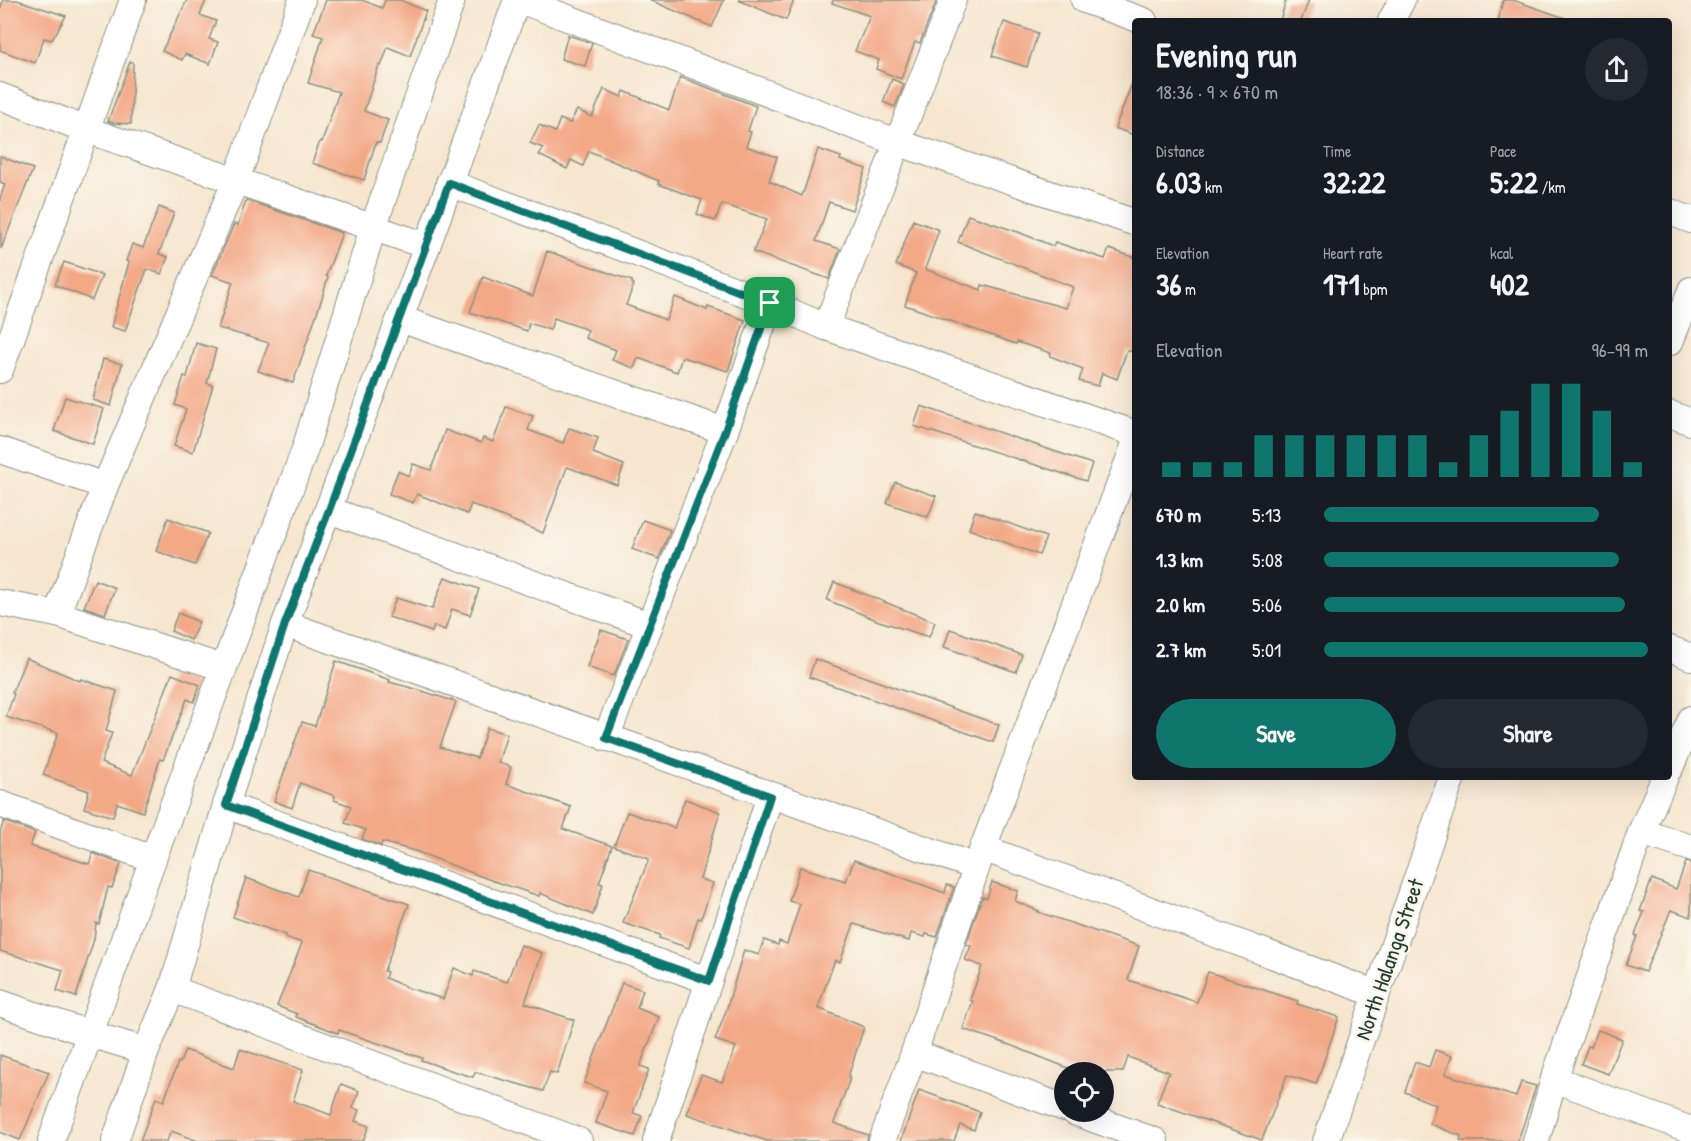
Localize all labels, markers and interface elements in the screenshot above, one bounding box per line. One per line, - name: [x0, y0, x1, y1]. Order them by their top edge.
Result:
- text: Evening run: [1156, 33, 1297, 77]
- button: share: [1585, 38, 1648, 101]
- text: 18:36 · 9 × 670 m: [1156, 78, 1278, 105]
- text: Distance: [1156, 140, 1205, 162]
- text: Time: [1323, 140, 1351, 162]
- text: Pace: [1490, 140, 1517, 162]
- text: 6.03: [1156, 162, 1201, 202]
- text: 32:22: [1323, 162, 1386, 202]
- text: 5:22: [1490, 162, 1538, 202]
- text: km: [1201, 176, 1222, 198]
- text: /km: [1538, 176, 1566, 198]
- text: Elevation: [1156, 242, 1209, 264]
- text: Heart rate: [1323, 242, 1383, 264]
- text: kcal: [1490, 242, 1513, 264]
- text: 36: [1156, 264, 1181, 304]
- text: 171: [1323, 264, 1360, 304]
- text: 402: [1490, 264, 1529, 304]
- pin: [744, 277, 795, 328]
- text: m: [1181, 278, 1196, 300]
- text: bpm: [1360, 278, 1388, 300]
- icon: arrive: [753, 286, 786, 319]
- text: Elevation: [1156, 336, 1222, 363]
- text: 96–99 m: [1591, 336, 1648, 363]
- text: 670 m: [1156, 501, 1201, 528]
- text: 5:13: [1252, 501, 1281, 528]
- text: 1.3 km: [1156, 546, 1203, 573]
- text: 5:08: [1252, 546, 1283, 573]
- text: 2.0 km: [1156, 591, 1205, 618]
- text: 5:06: [1252, 591, 1282, 618]
- text: 2.7 km: [1156, 636, 1206, 663]
- text: 5:01: [1252, 636, 1281, 663]
- button: Save: [1156, 699, 1396, 768]
- button: Share: [1408, 699, 1648, 768]
- street label: North Halanga Street: [1347, 874, 1431, 1044]
- map controls: [1054, 1062, 1114, 1122]
- button: locate: [1054, 1062, 1114, 1122]

